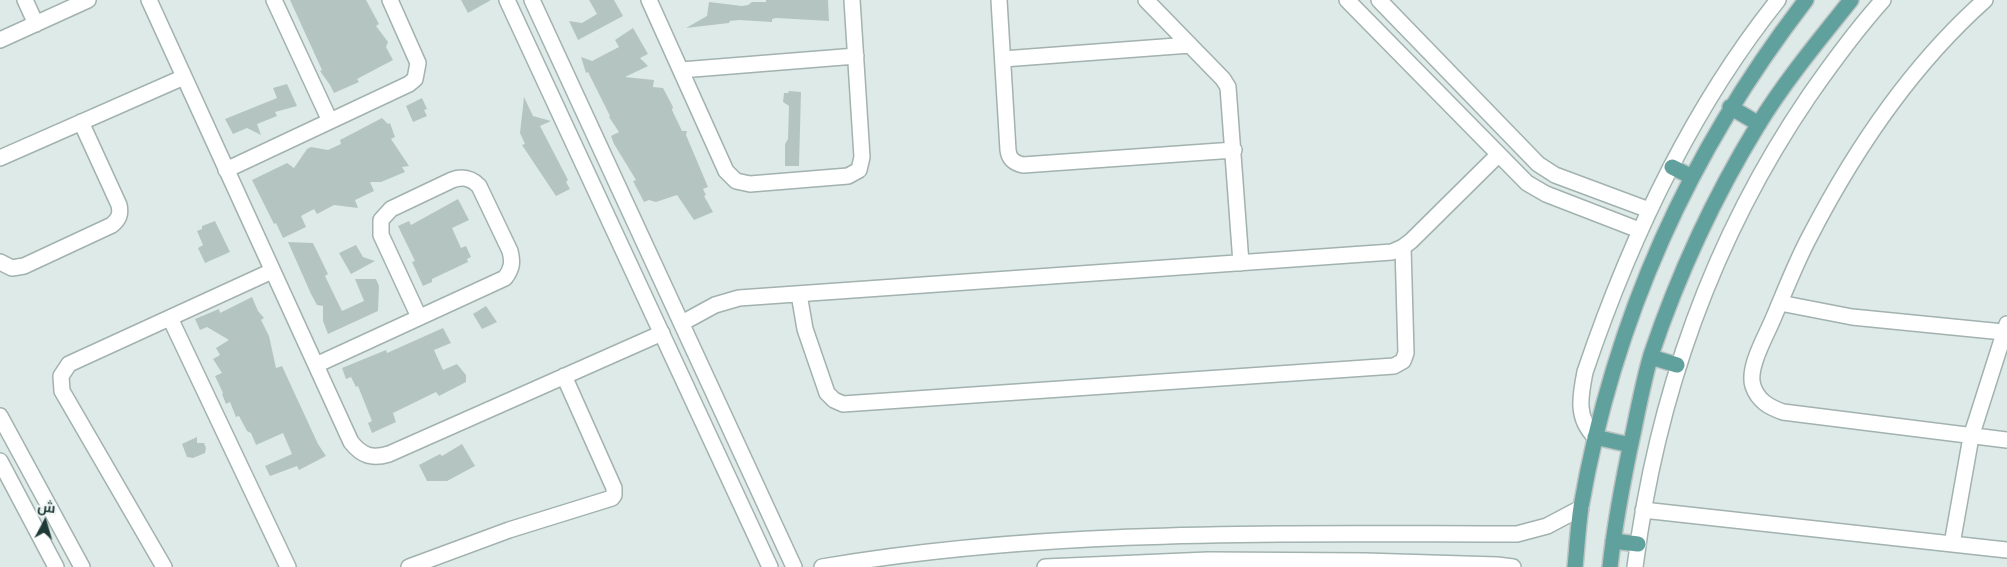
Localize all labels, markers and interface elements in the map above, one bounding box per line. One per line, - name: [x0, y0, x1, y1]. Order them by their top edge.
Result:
- north arrow: [20, 497, 70, 547]
- text: ش: [37, 497, 56, 517]

